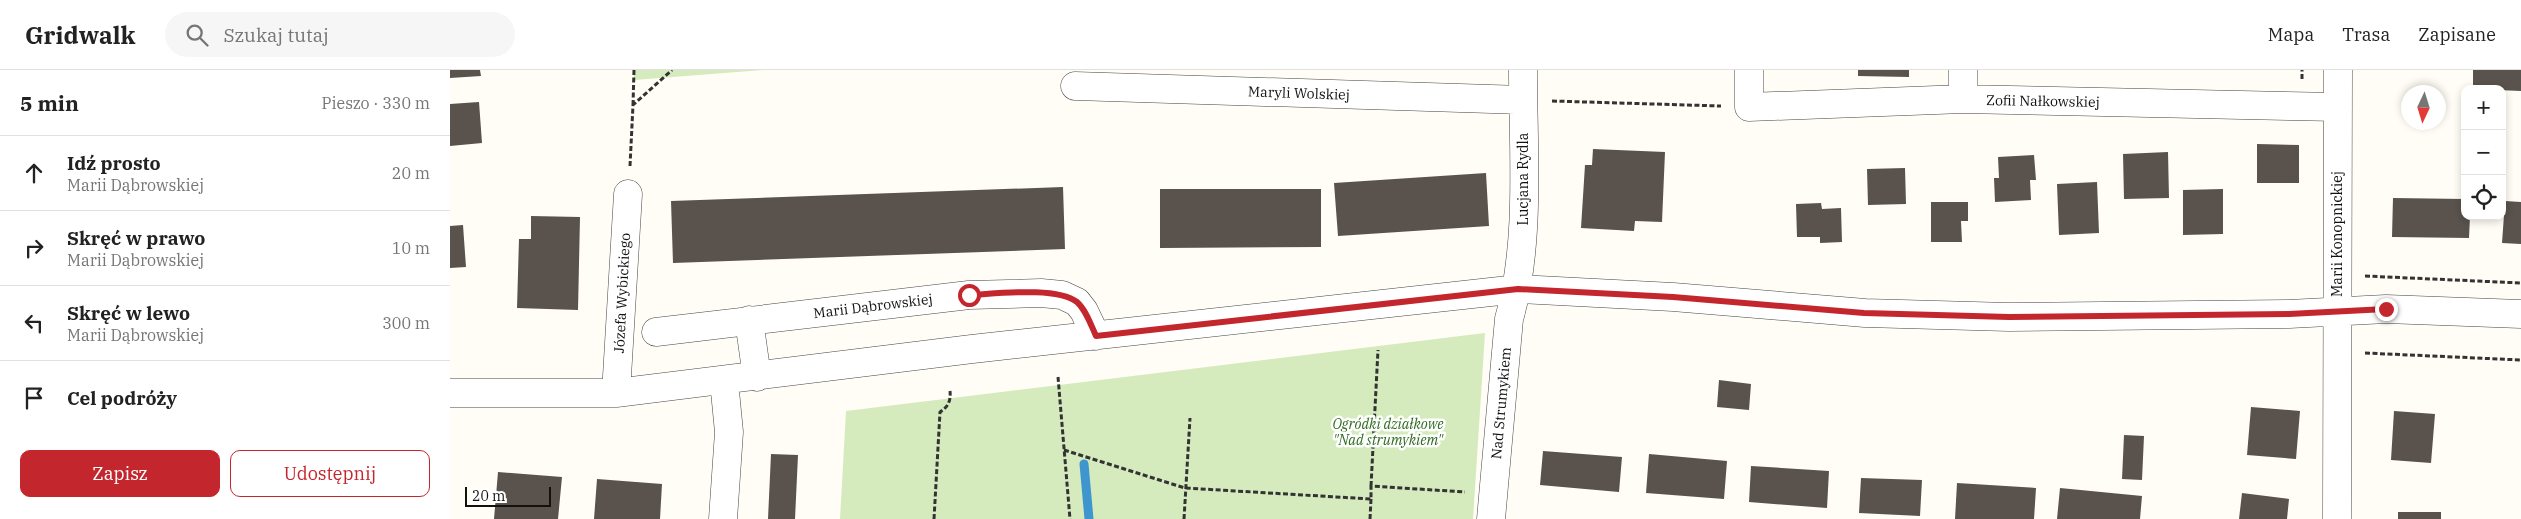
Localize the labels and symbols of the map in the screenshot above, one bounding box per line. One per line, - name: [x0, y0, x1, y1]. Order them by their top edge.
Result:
- street label: Maryli Wolskiej: [1248, 82, 1350, 104]
- north arrow: [2401, 85, 2446, 130]
- street label: Zofii Nałkowskiej: [1986, 91, 2100, 111]
- street label: Lucjana Rydla: [1514, 132, 1532, 225]
- street label: Marii Konopnickiej: [2328, 171, 2346, 297]
- street label: Józefa Wybickiego: [610, 232, 634, 354]
- route start: [958, 284, 981, 307]
- street label: Marii Dąbrowskiej: [812, 290, 934, 322]
- route end: [2375, 298, 2398, 321]
- street label: Nad Strumykiem: [1487, 346, 1515, 460]
- park label: Ogródki działkowe "Nad strumykiem": [1332, 415, 1445, 449]
- scale bar: [465, 484, 551, 507]

